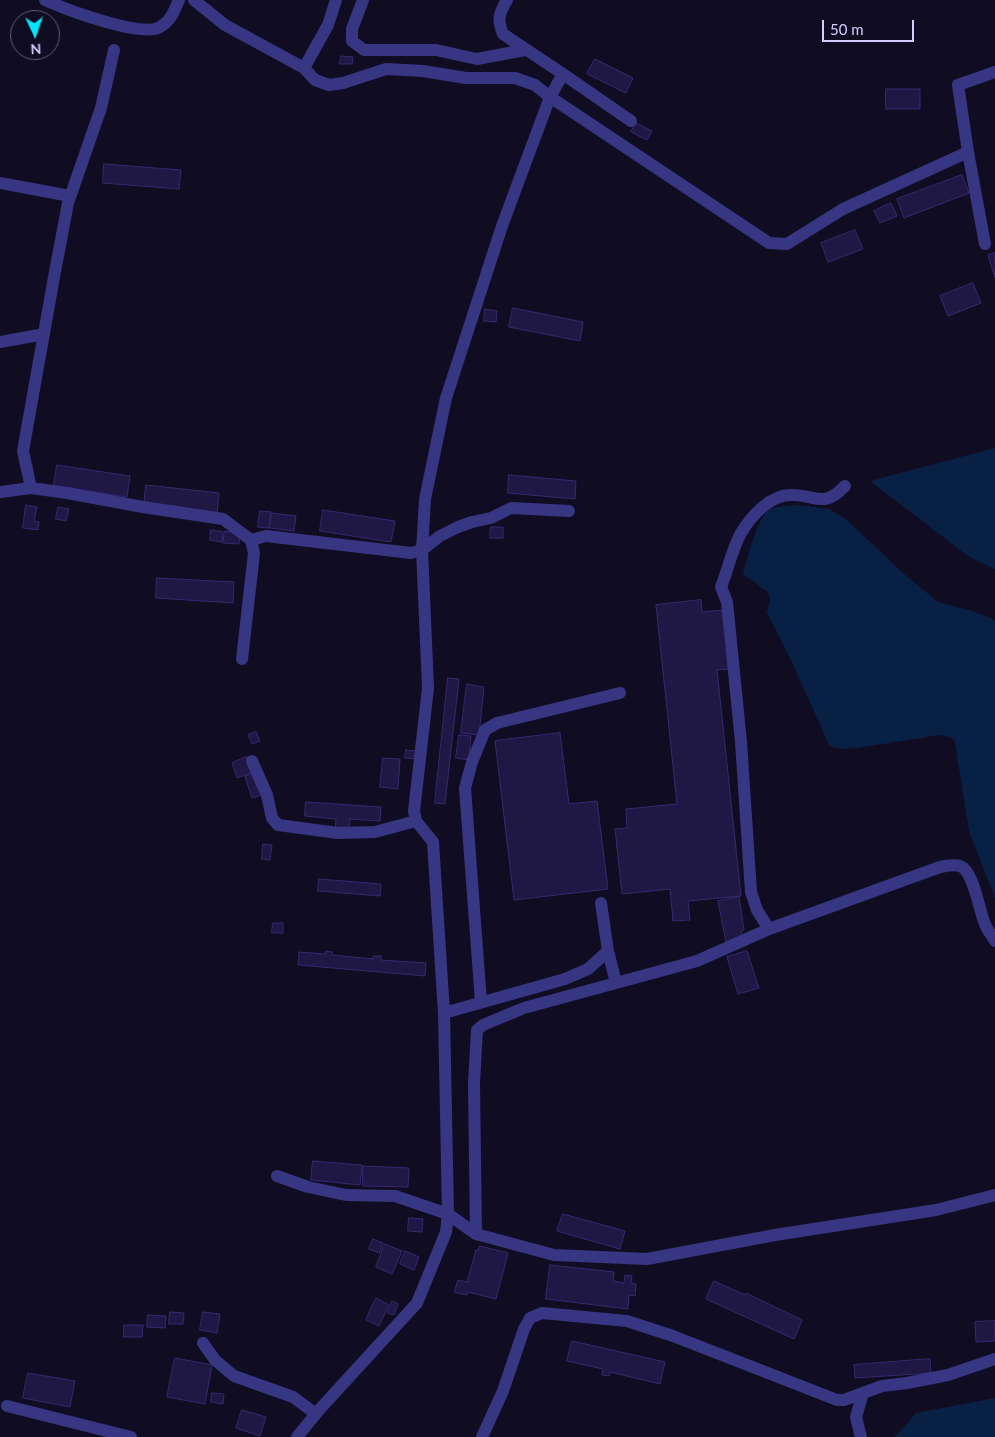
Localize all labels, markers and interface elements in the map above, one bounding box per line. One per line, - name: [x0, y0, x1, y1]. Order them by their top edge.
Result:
- north arrow: [10, 10, 60, 60]
- scale bar: [825, 10, 918, 42]
- text: 50 m: [830, 20, 864, 38]
- text: N: [30, 41, 42, 58]

